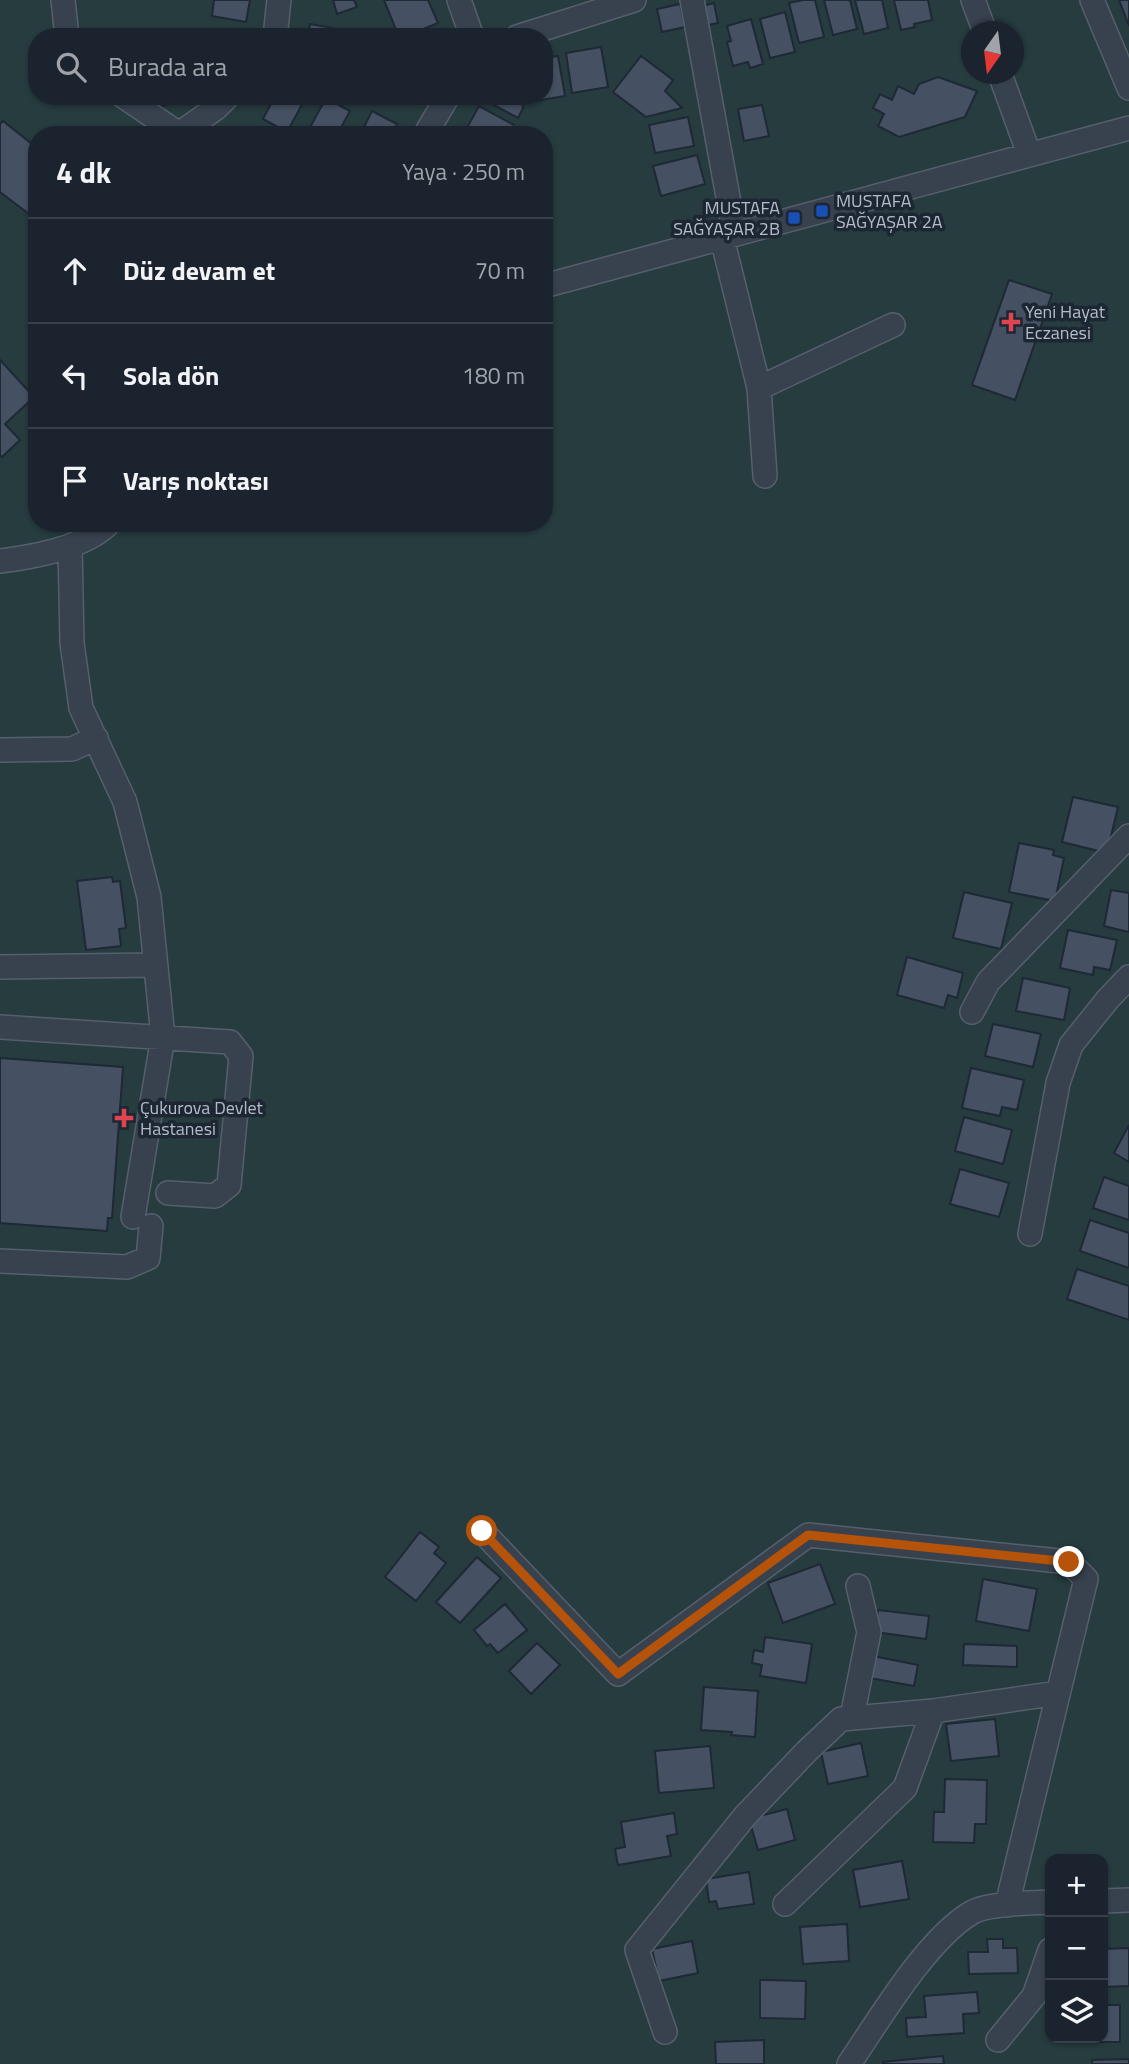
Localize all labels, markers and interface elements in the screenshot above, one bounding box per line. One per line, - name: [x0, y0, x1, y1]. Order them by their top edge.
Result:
- north arrow: [961, 21, 1024, 84]
- search box: [28, 28, 553, 105]
- text: Burada ara: [108, 47, 227, 86]
- icon: search: [52, 48, 90, 86]
- text: 4 dk: [56, 149, 111, 195]
- text: Yaya · 250 m: [402, 154, 525, 189]
- place label: MUSTAFA SAĞYAŞAR 2A: [836, 187, 943, 235]
- place label: MUSTAFA SAĞYAŞAR 2B: [673, 194, 780, 242]
- marker: MUSTAFA SAĞYAŞAR 2A: [814, 203, 830, 219]
- marker: MUSTAFA SAĞYAŞAR 2B: [786, 210, 802, 226]
- text: Düz devam et: [123, 251, 275, 290]
- icon: ahead: [56, 252, 94, 290]
- text: 70 m: [475, 253, 525, 288]
- place label: Yeni Hayat Eczanesi: [1025, 298, 1106, 346]
- marker: Yeni Hayat Eczanesi: [1003, 314, 1019, 330]
- text: Sola dön: [123, 356, 220, 395]
- icon: left: [56, 357, 94, 395]
- text: 180 m: [462, 358, 525, 393]
- text: Varış noktası: [123, 461, 269, 500]
- icon: arrive: [56, 462, 94, 500]
- place label: Çukurova Devlet Hastanesi: [140, 1094, 264, 1142]
- marker: Çukurova Devlet Hastanesi: [114, 1108, 134, 1128]
- route start: [466, 1515, 497, 1546]
- route end: [1053, 1546, 1084, 1577]
- map controls: [1045, 1854, 1108, 2043]
- button: +: [1045, 1854, 1108, 1917]
- button: −: [1045, 1917, 1108, 1980]
- button: layers: [1045, 1980, 1108, 2043]

